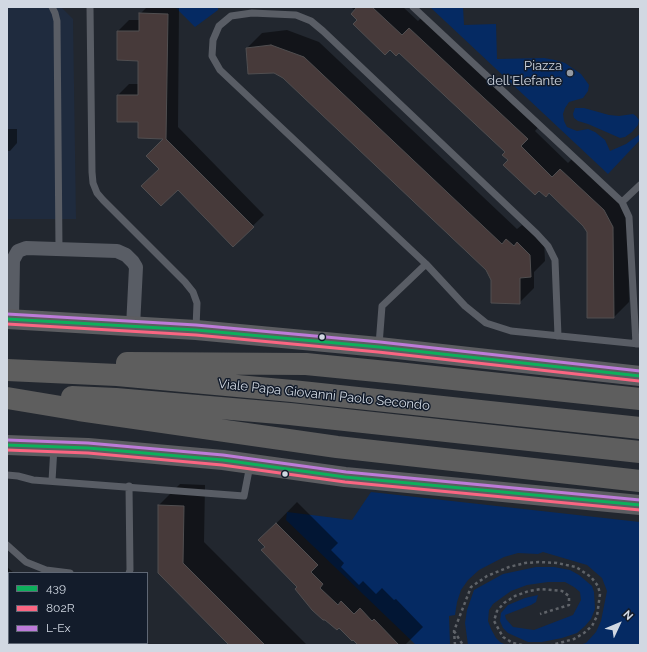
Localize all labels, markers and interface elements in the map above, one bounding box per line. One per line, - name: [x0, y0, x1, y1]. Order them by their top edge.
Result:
- place label: Piazza dell'Elefante: [487, 58, 562, 89]
- marker: Piazza dell'Elefante: [565, 68, 575, 78]
- unlabelled marker: [317, 332, 327, 342]
- street label: Viale Papa Giovanni Paolo Secondo: [217, 376, 431, 414]
- unlabelled marker: [280, 469, 290, 479]
- legend: [8, 572, 148, 644]
- text: 439: [46, 581, 66, 595]
- text: 802R: [46, 601, 75, 615]
- north arrow: [599, 604, 639, 644]
- text: N: [620, 608, 636, 623]
- text: L-Ex: [46, 621, 71, 635]

